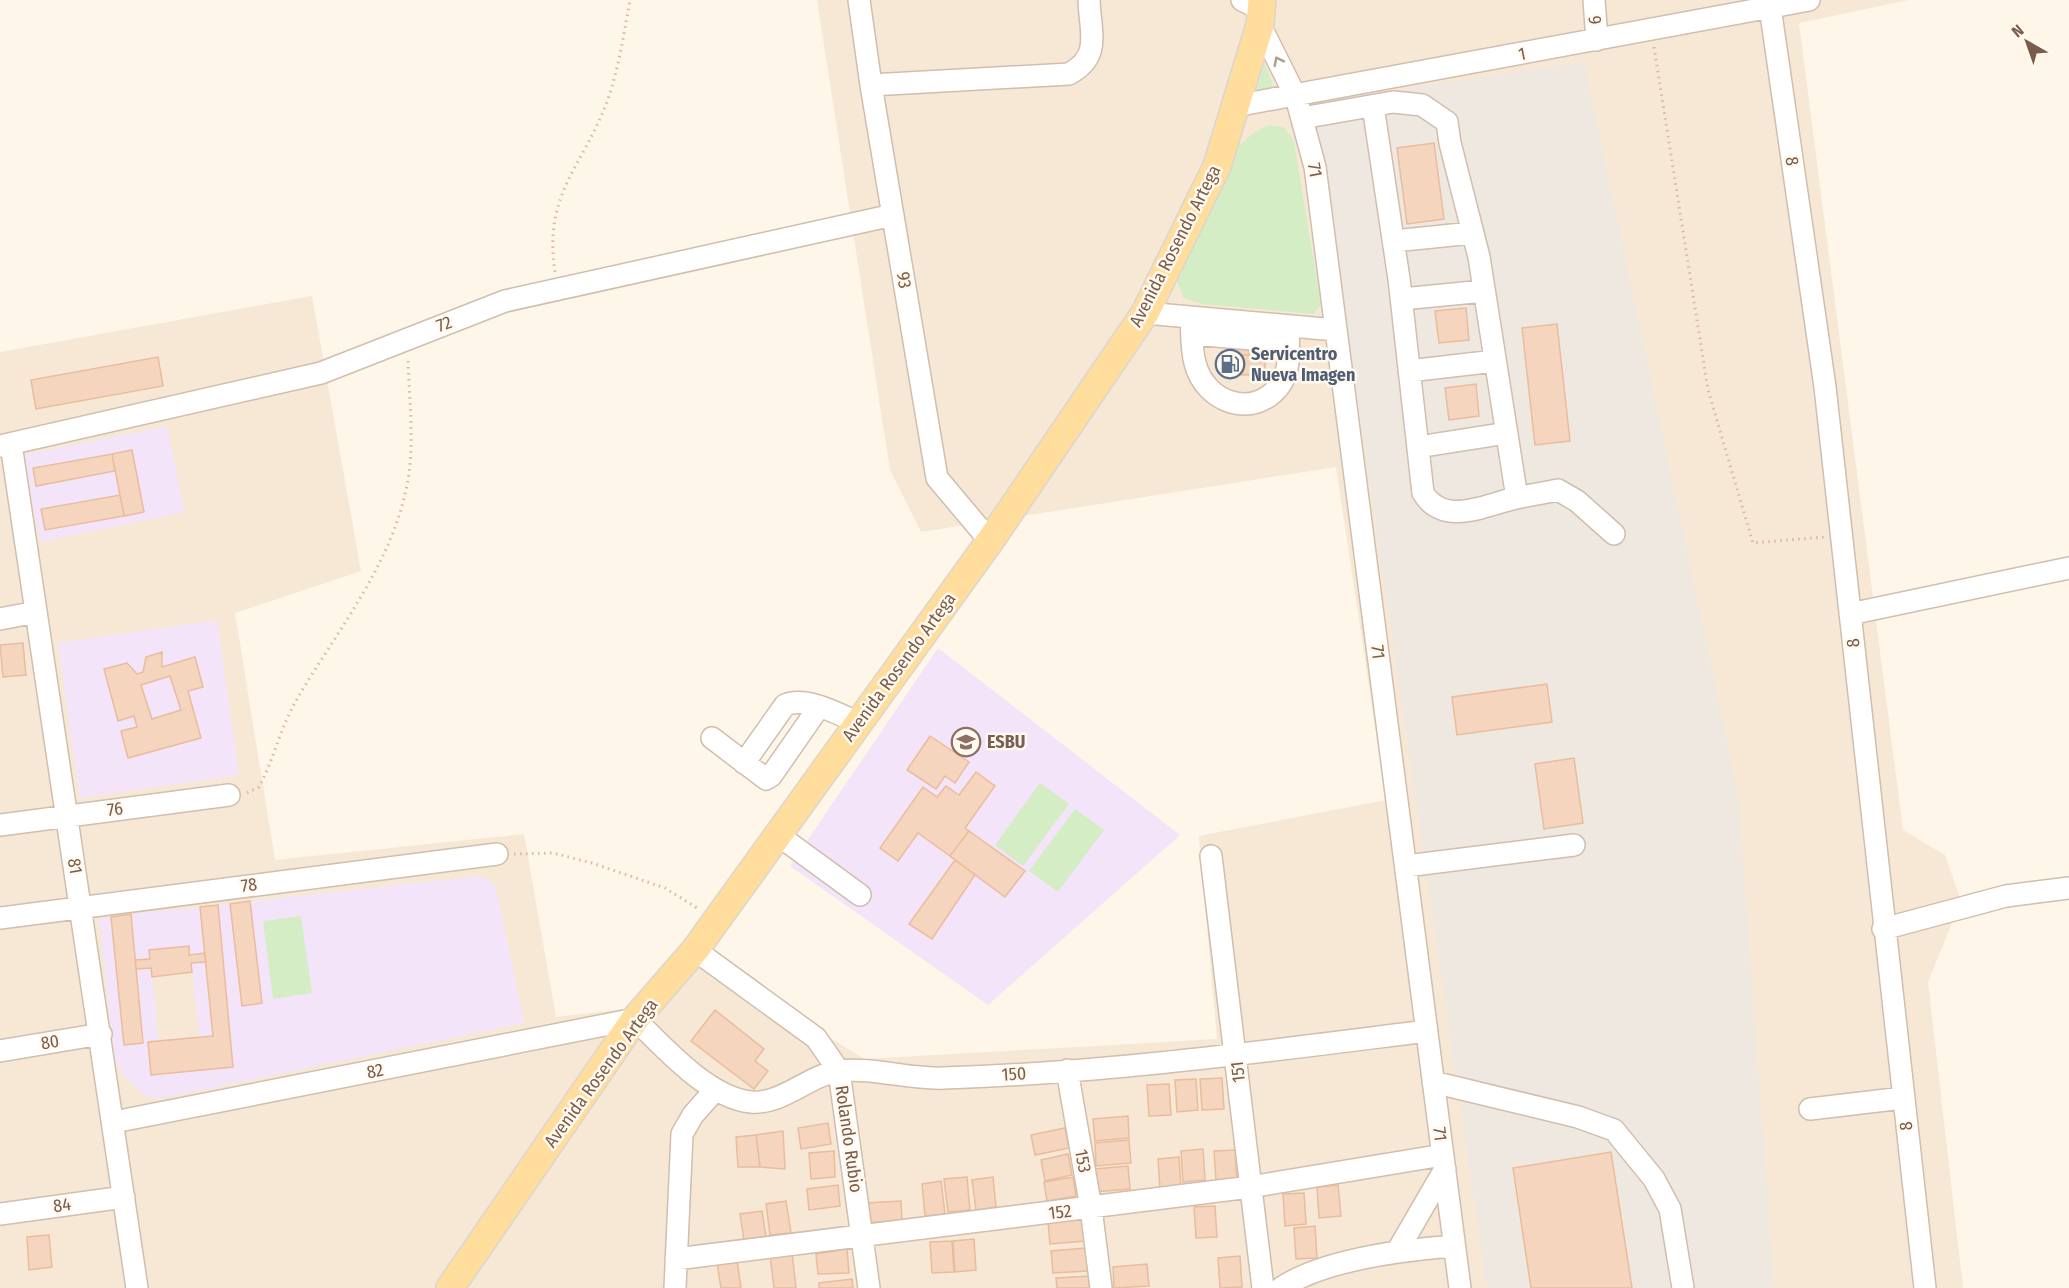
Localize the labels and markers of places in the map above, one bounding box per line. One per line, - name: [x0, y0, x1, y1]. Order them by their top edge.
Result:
- place label: Servicentro Nueva Imagen: [1251, 343, 1355, 386]
- fuel station icon: Servicentro Nueva Imagen: [1214, 348, 1246, 380]
- school or university icon: ESBU: [950, 726, 982, 758]
- place label: ESBU: [987, 731, 1025, 753]

